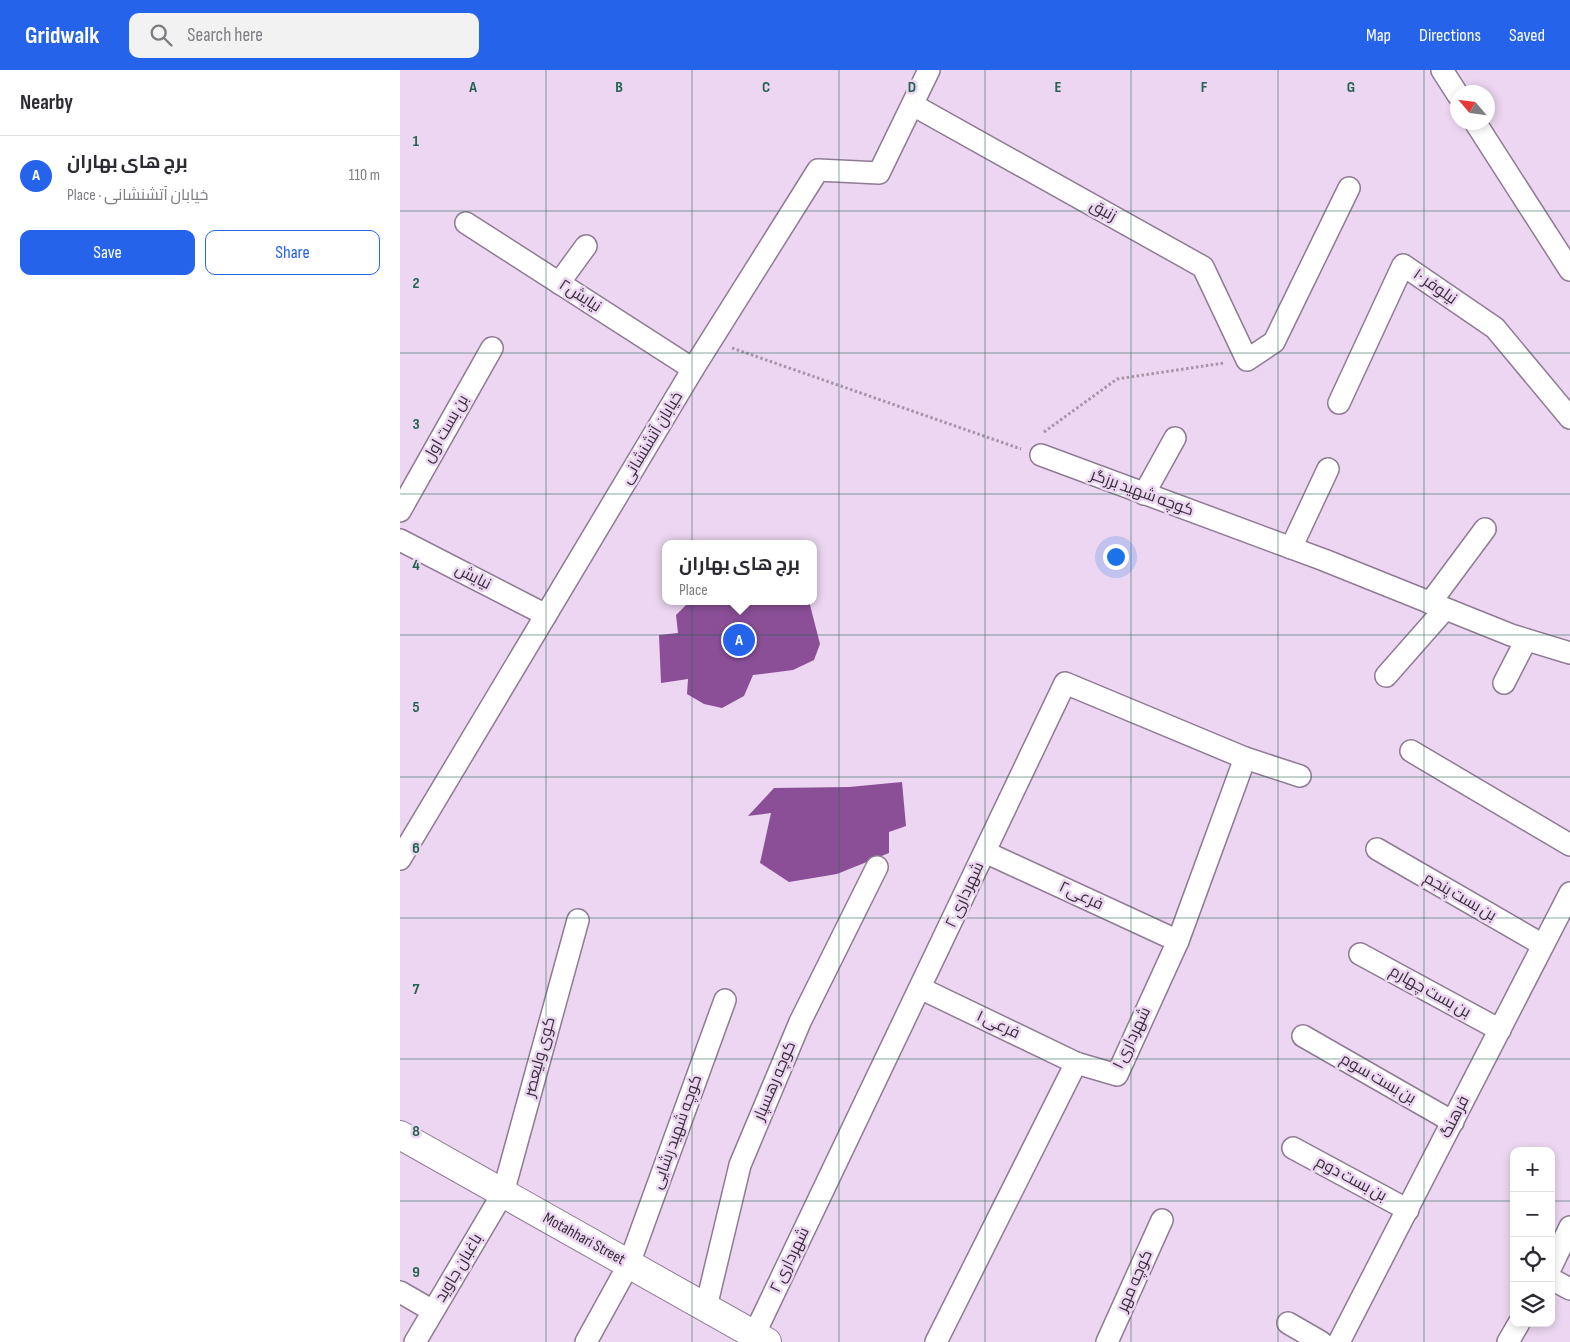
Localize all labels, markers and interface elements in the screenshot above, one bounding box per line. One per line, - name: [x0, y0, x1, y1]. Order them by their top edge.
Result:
- search box: [129, 13, 479, 58]
- text: Gridwalk: [25, 21, 99, 50]
- icon: search: [147, 21, 175, 49]
- text: Search here: [187, 24, 263, 47]
- text: Map: [1366, 25, 1391, 46]
- text: Directions: [1419, 25, 1481, 46]
- text: Saved: [1509, 25, 1545, 46]
- text: A: [468, 78, 477, 97]
- text: B: [615, 78, 623, 97]
- text: C: [762, 78, 770, 97]
- text: D: [908, 78, 916, 97]
- text: E: [1055, 78, 1062, 97]
- text: F: [1201, 78, 1208, 97]
- text: G: [1347, 78, 1355, 97]
- north arrow: [1450, 85, 1495, 130]
- text: Nearby: [20, 90, 73, 115]
- text: 1: [413, 132, 420, 151]
- text: برج های بهاران: [67, 151, 188, 174]
- text: A: [32, 166, 40, 185]
- text: 110 m: [349, 166, 380, 185]
- text: Place · خیابان آتشنشانی: [67, 186, 208, 205]
- street label: زنبق: [1086, 196, 1120, 226]
- button: Save: [20, 230, 195, 275]
- button: Share: [205, 230, 380, 275]
- street label: نیلوفر ۱۰: [1409, 265, 1461, 309]
- text: 2: [412, 274, 420, 293]
- street label: نیایش۲: [555, 275, 605, 317]
- street label: خیابان آتشنشانی: [617, 388, 687, 488]
- street label: بن بست اول: [419, 392, 473, 466]
- text: 3: [412, 415, 420, 434]
- street label: کوچه شهید برزگر: [1087, 465, 1196, 521]
- popup: [662, 540, 817, 605]
- your location: [1103, 544, 1129, 570]
- text: برج های بهاران: [679, 553, 800, 576]
- text: 4: [412, 556, 420, 575]
- street label: نیایش: [452, 560, 494, 594]
- text: Place: [679, 581, 708, 600]
- pin: A: [723, 621, 755, 659]
- text: 5: [412, 698, 420, 717]
- text: 6: [412, 839, 420, 858]
- street label: شهرداری ۲: [942, 859, 988, 931]
- street label: بن بست پنجم: [1420, 869, 1500, 926]
- street label: فرعی۲: [1056, 878, 1106, 914]
- street label: بن بست چهارم: [1386, 962, 1474, 1023]
- text: 7: [413, 980, 420, 999]
- street label: شهرداری ۱: [1109, 1004, 1155, 1072]
- street label: فرعی ۱: [973, 1007, 1023, 1043]
- street label: کوی ولیعصر: [520, 1015, 560, 1100]
- street label: کوچه رهسپار: [749, 1039, 801, 1125]
- street label: بن بست سوم: [1336, 1050, 1419, 1109]
- street label: کوچه شهید رشایی: [648, 1072, 707, 1192]
- street label: فرهنگ: [1436, 1093, 1474, 1141]
- text: 8: [412, 1122, 420, 1141]
- map controls: [1510, 1147, 1555, 1327]
- button: +: [1510, 1147, 1555, 1192]
- street label: بن بست دوم: [1312, 1152, 1390, 1207]
- button: −: [1510, 1192, 1555, 1237]
- street label: Motahhari Street: [540, 1209, 628, 1269]
- street label: شهرداری ۲: [766, 1224, 814, 1296]
- street label: باغبان جاوید: [431, 1230, 487, 1306]
- button: locate: [1510, 1237, 1555, 1282]
- street label: کوچه مهر: [1113, 1247, 1158, 1316]
- text: 9: [412, 1263, 420, 1282]
- button: layers: [1510, 1282, 1555, 1327]

